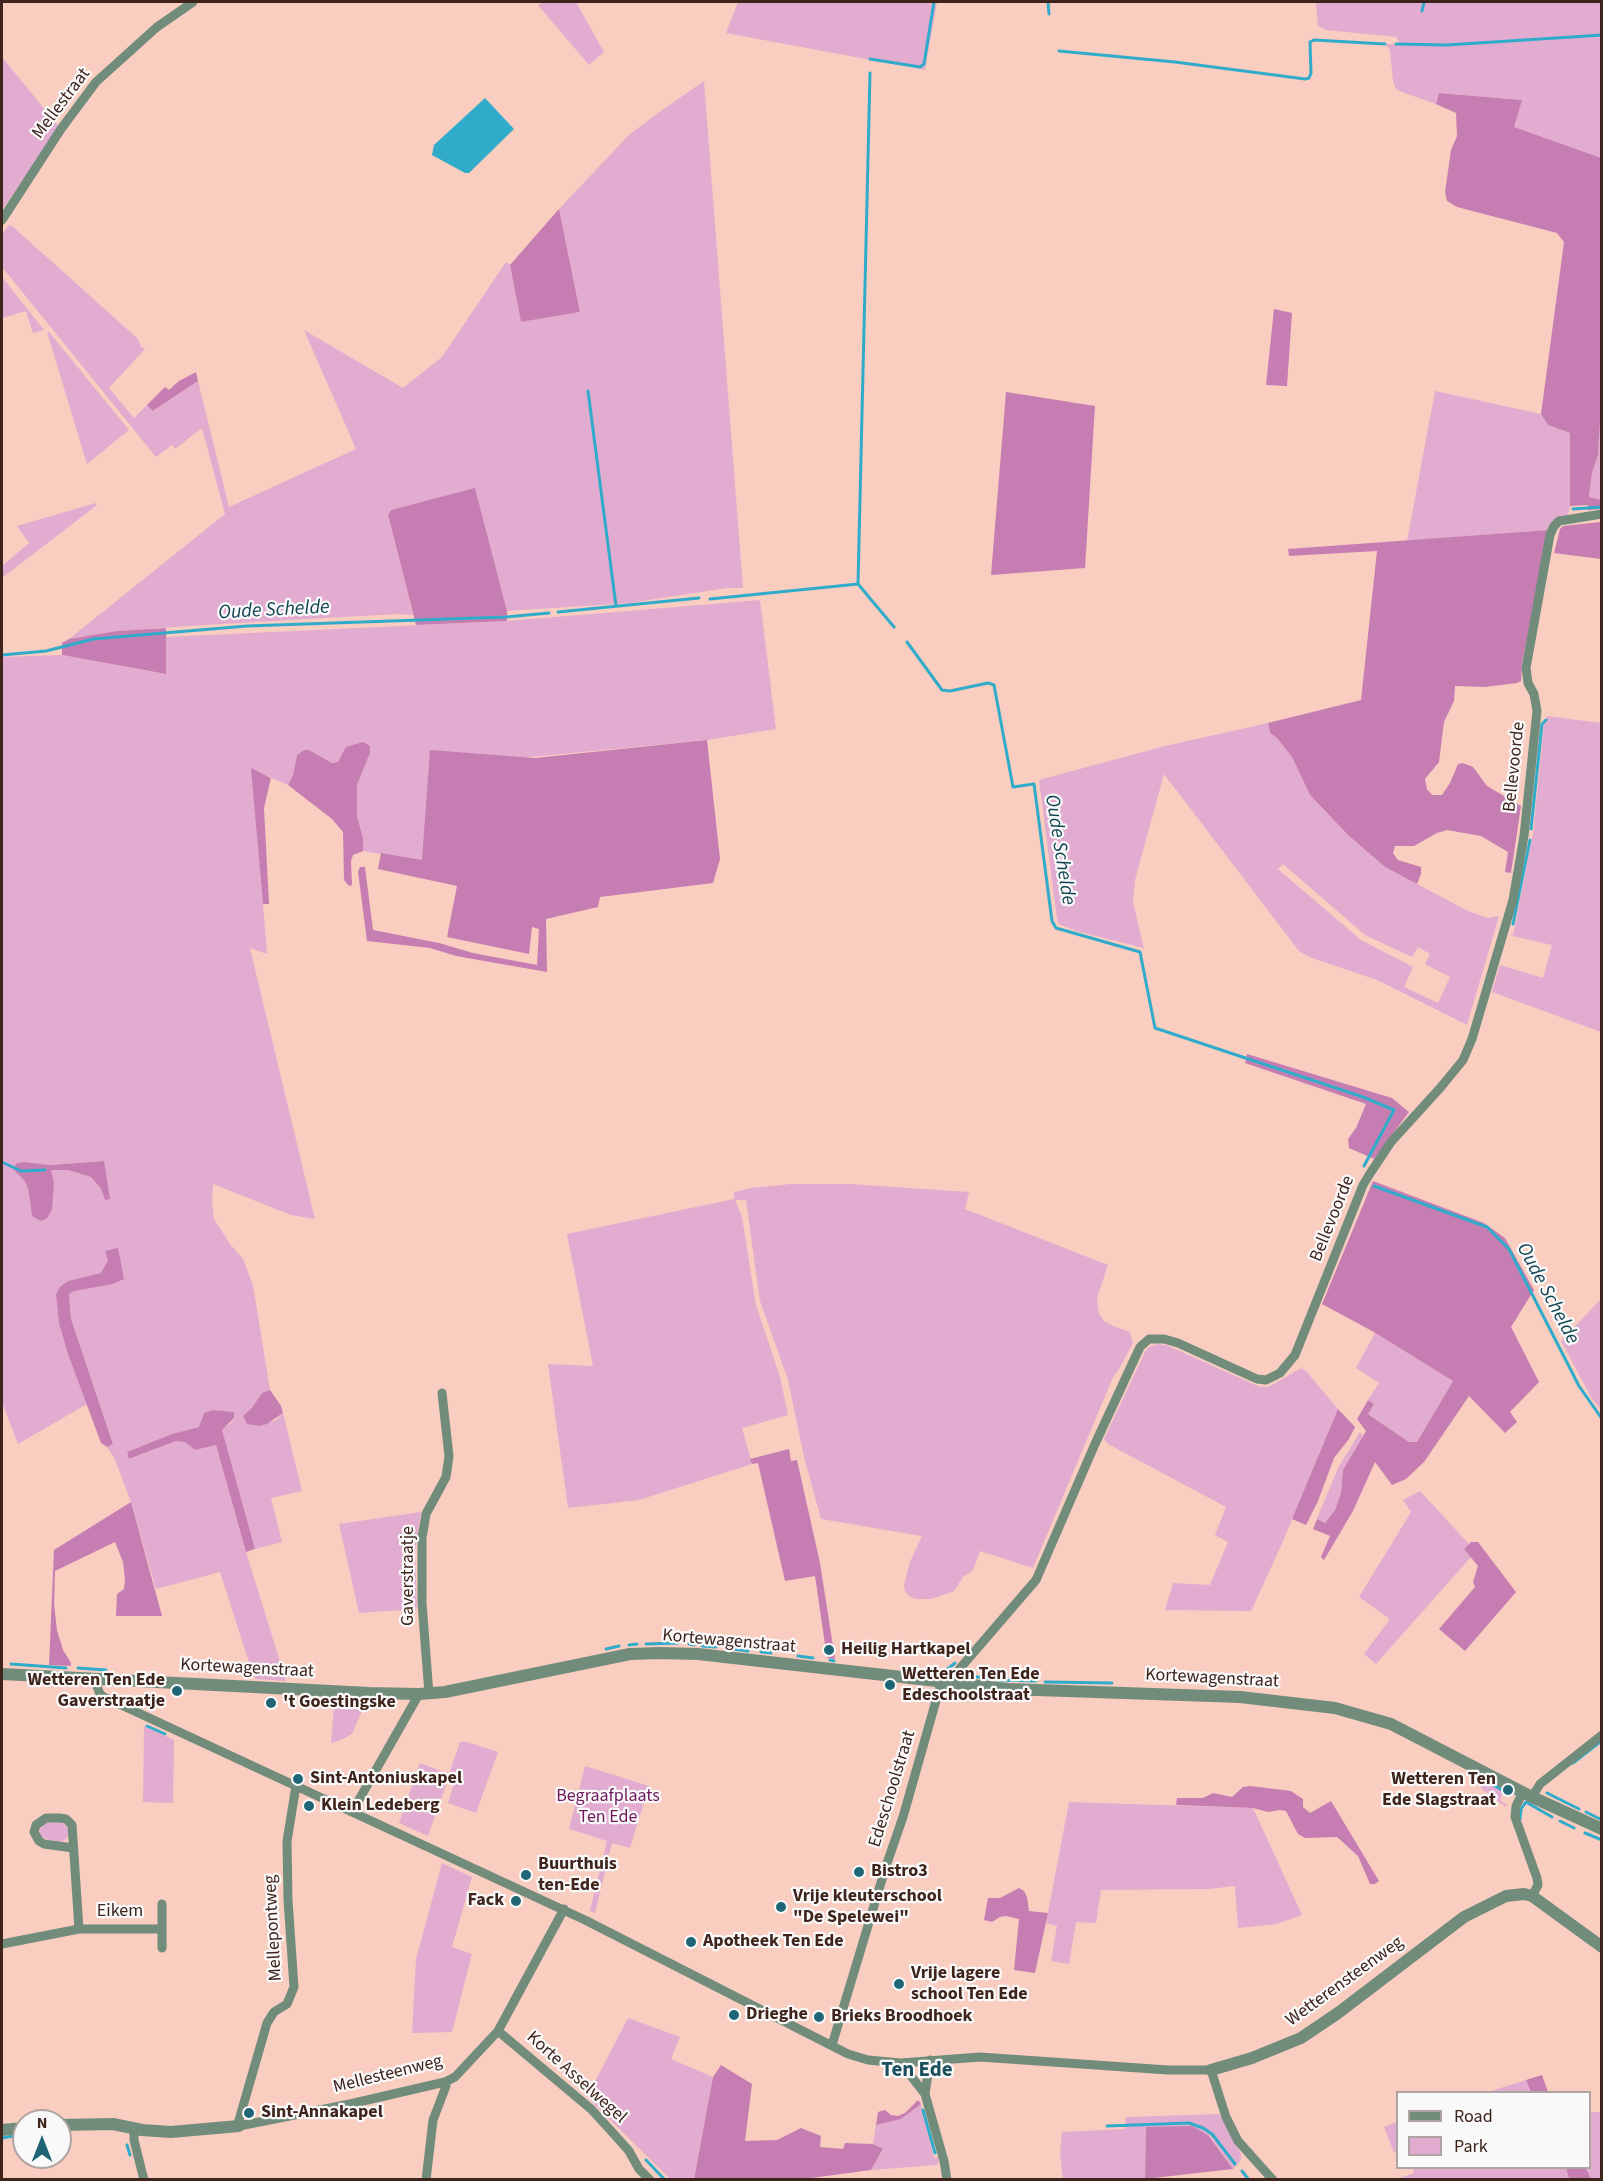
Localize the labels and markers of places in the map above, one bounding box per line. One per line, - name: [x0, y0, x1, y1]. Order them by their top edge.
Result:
- place label: Heilig Hartkapel: [841, 1639, 970, 1661]
- marker: Heilig Hartkapel: [822, 1643, 836, 1657]
- place label: Wetteren Ten Ede Edeschoolstraat: [902, 1664, 1040, 1706]
- place label: Wetteren Ten Ede Gaverstraatje: [27, 1670, 165, 1712]
- marker: Wetteren Ten Ede Edeschoolstraat: [883, 1678, 897, 1692]
- marker: Wetteren Ten Ede Gaverstraatje: [170, 1684, 184, 1698]
- place label: 't Goestingske: [283, 1692, 396, 1714]
- marker: 't Goestingske: [264, 1696, 278, 1710]
- place label: Sint-Antoniuskapel: [310, 1768, 462, 1790]
- place label: Wetteren Ten Ede Slagstraat: [1382, 1769, 1496, 1812]
- marker: Sint-Antoniuskapel: [291, 1772, 305, 1786]
- marker: Wetteren Ten Ede Slagstraat: [1501, 1783, 1515, 1797]
- place label: Klein Ledeberg: [321, 1795, 440, 1817]
- marker: Klein Ledeberg: [302, 1799, 316, 1813]
- place label: Buurthuis ten-Ede: [538, 1854, 617, 1896]
- place label: Bistro3: [871, 1861, 928, 1883]
- marker: Bistro3: [852, 1865, 866, 1879]
- marker: Buurthuis ten-Ede: [519, 1868, 533, 1882]
- place label: Vrije kleuterschool "De Spelewei": [793, 1886, 942, 1928]
- place label: Fack: [467, 1890, 504, 1912]
- marker: Fack: [509, 1894, 523, 1908]
- marker: Vrije kleuterschool "De Spelewei": [774, 1900, 788, 1914]
- place label: Apotheek Ten Ede: [703, 1931, 844, 1953]
- marker: Apotheek Ten Ede: [684, 1935, 698, 1949]
- place label: Vrije lagere school Ten Ede: [911, 1963, 1028, 2006]
- marker: Vrije lagere school Ten Ede: [892, 1977, 906, 1991]
- place label: Drieghe: [746, 2004, 808, 2026]
- place label: Brieks Broodhoek: [831, 2006, 972, 2028]
- marker: Drieghe: [727, 2008, 741, 2022]
- marker: Brieks Broodhoek: [812, 2010, 826, 2024]
- place label: Sint-Annakapel: [261, 2102, 383, 2124]
- marker: Sint-Annakapel: [242, 2106, 256, 2120]

